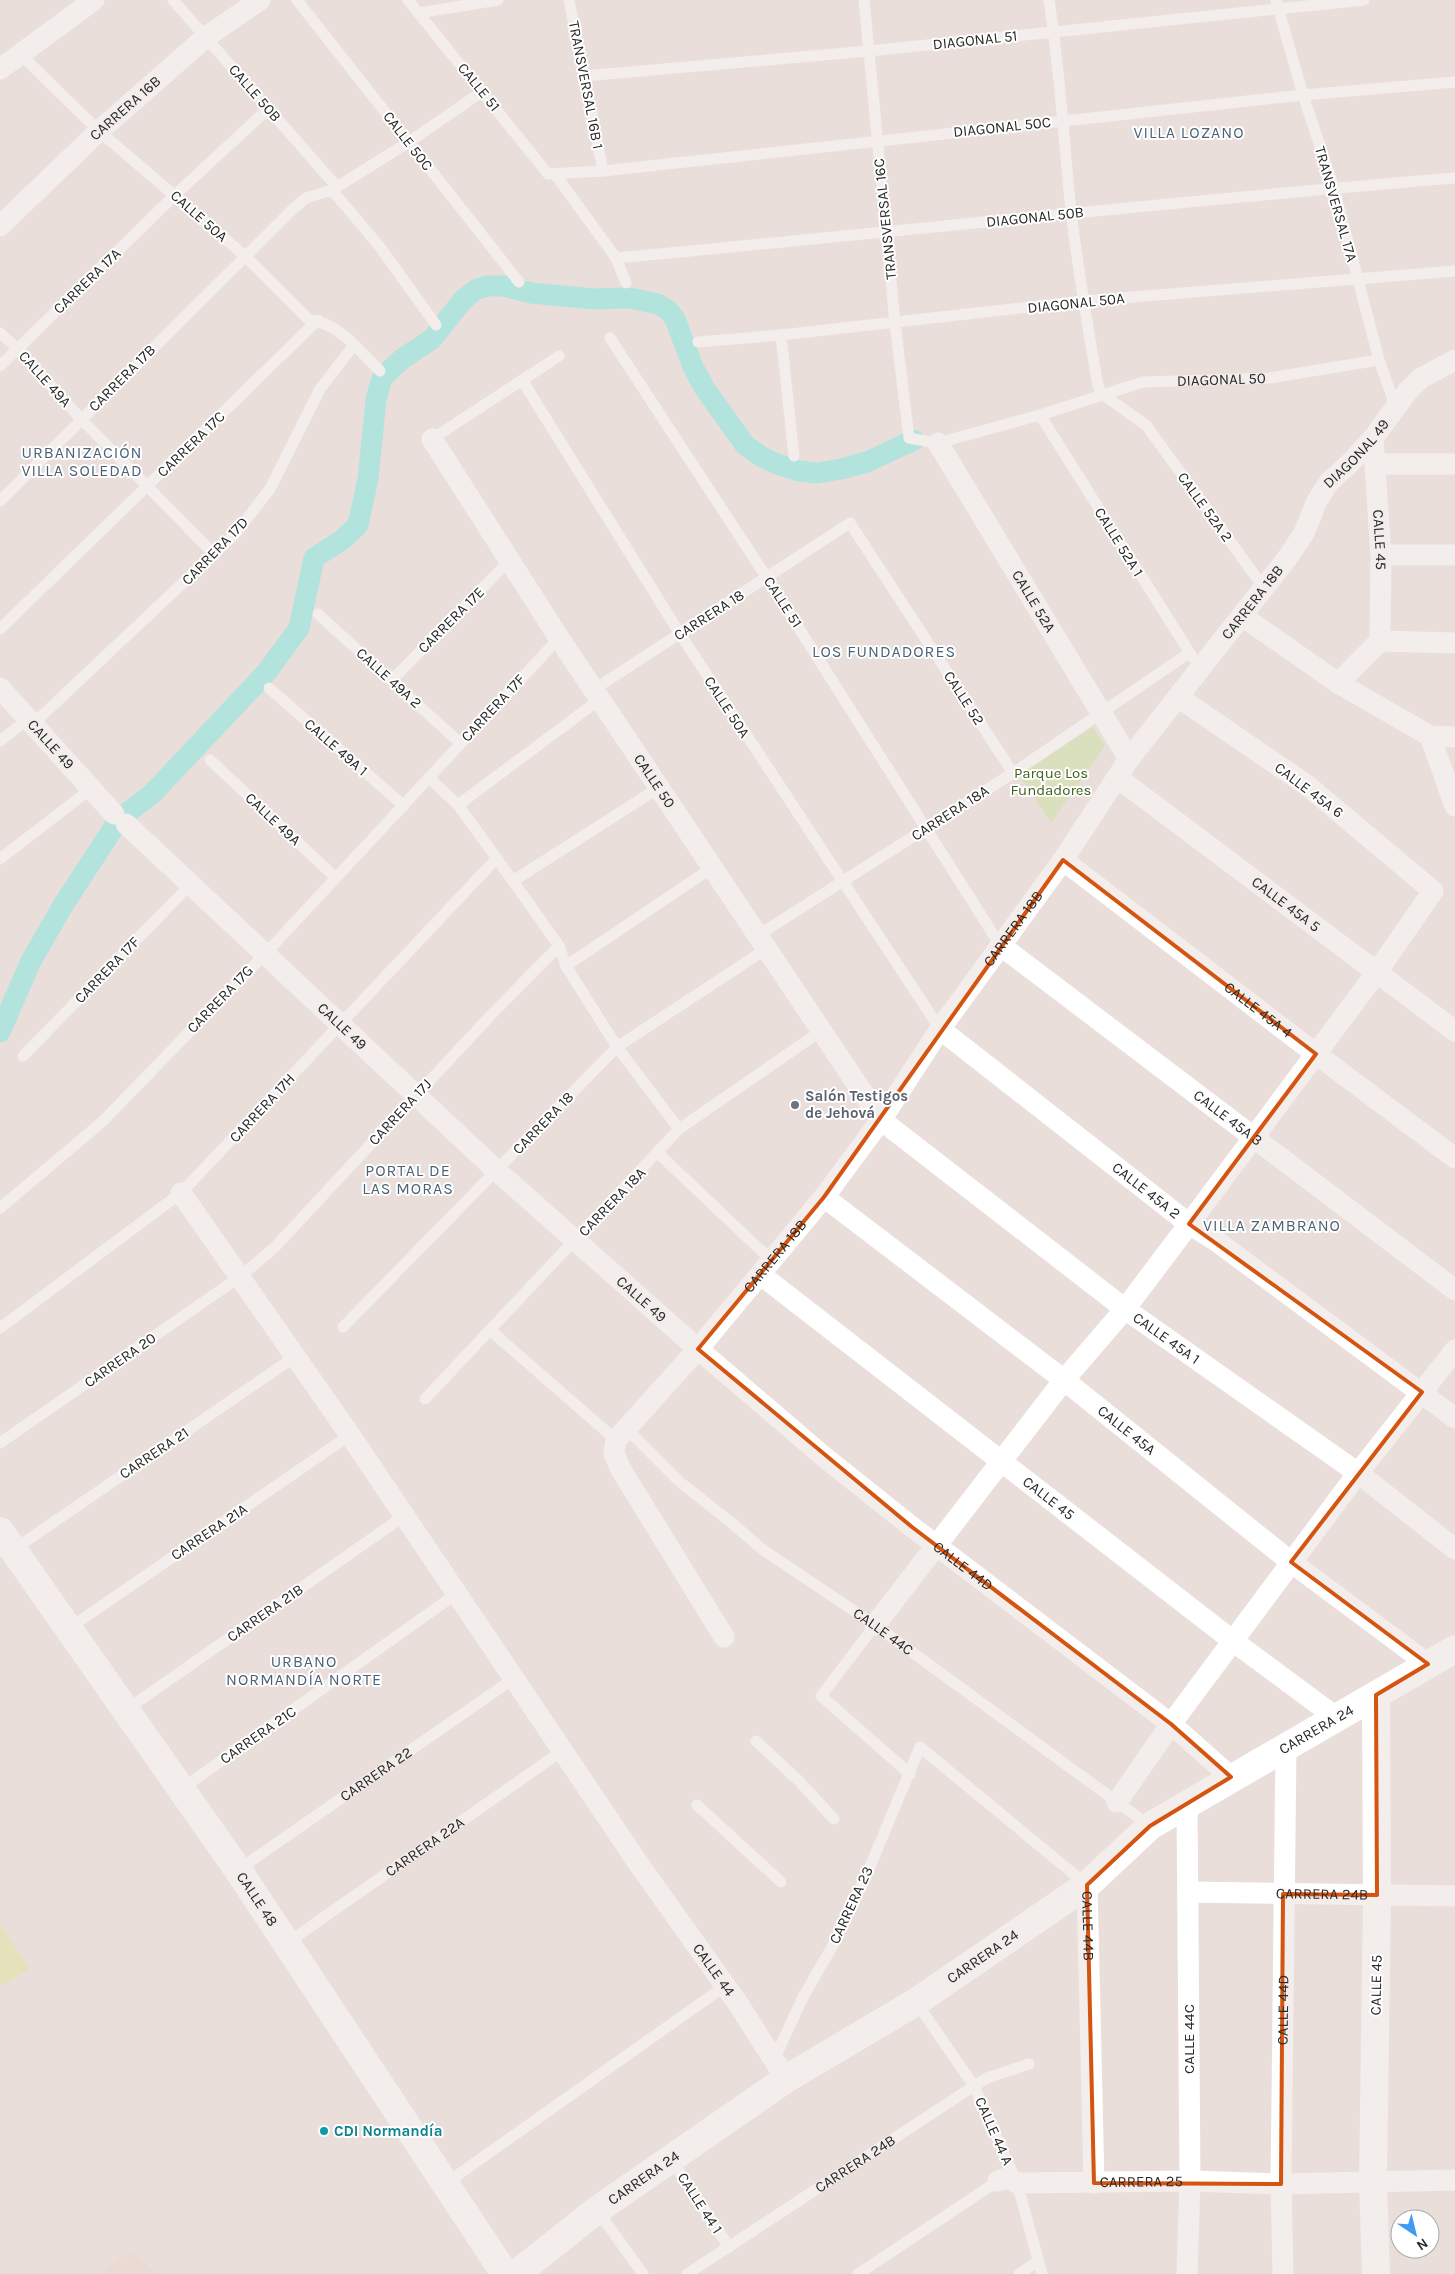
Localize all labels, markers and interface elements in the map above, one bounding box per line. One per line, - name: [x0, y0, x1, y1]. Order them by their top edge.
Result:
- street label: TRANSVERSAL 16B 1: [565, 19, 607, 151]
- street label: DIAGONAL 51: [932, 27, 1018, 53]
- street label: CALLE 51: [454, 59, 504, 115]
- street label: CALLE 50B: [225, 60, 285, 126]
- street label: CARRERA 16B: [86, 72, 164, 144]
- street label: CALLE 50C: [379, 108, 437, 174]
- street label: DIAGONAL 50C: [952, 113, 1052, 141]
- district label: VILLA LOZANO: [1133, 123, 1245, 142]
- street label: TRANSVERSAL 17A: [1311, 144, 1361, 264]
- street label: TRANSVERSAL 16C: [870, 158, 900, 280]
- street label: CALLE 50A: [167, 186, 232, 246]
- street label: DIAGONAL 50B: [985, 203, 1085, 231]
- street label: CARRERA 17A: [50, 244, 125, 318]
- street label: DIAGONAL 50A: [1027, 289, 1126, 317]
- street label: CARRERA 17B: [85, 341, 159, 415]
- street label: CALLE 49A: [15, 347, 75, 411]
- street label: DIAGONAL 50: [1177, 369, 1266, 390]
- street label: CARRERA 17C: [153, 407, 229, 481]
- street label: DIAGONAL 49: [1319, 415, 1393, 492]
- district label: URBANIZACIÓN VILLA SOLEDAD: [21, 443, 143, 480]
- street label: CALLE 52A 2: [1174, 469, 1236, 545]
- street label: CALLE 52A 1: [1091, 504, 1147, 580]
- street label: CALLE 45: [1369, 509, 1390, 570]
- street label: CARRERA 17D: [178, 513, 252, 589]
- street label: CARRERA 18B: [1218, 562, 1287, 643]
- street label: CALLE 52A: [1008, 567, 1060, 636]
- street label: CALLE 51: [760, 573, 806, 631]
- street label: CARRERA 17E: [414, 583, 488, 657]
- street label: CARRERA 18: [670, 586, 748, 644]
- district label: LOS FUNDADORES: [812, 642, 956, 661]
- street label: CALLE 49A 2: [353, 644, 425, 712]
- street label: CALLE 52: [940, 668, 988, 728]
- street label: CARRERA 17F: [457, 670, 529, 746]
- street label: CALLE 50A: [700, 673, 754, 741]
- street label: CALLE 49A 1: [301, 715, 371, 779]
- street label: CALLE 49: [24, 716, 78, 773]
- street label: CALLE 50: [630, 751, 679, 811]
- street label: CALLE 45A 6: [1271, 758, 1347, 822]
- park label: Parque Los Fundadores: [1011, 764, 1091, 799]
- street label: CARRERA 18A: [908, 781, 992, 845]
- street label: CALLE 49A: [241, 789, 305, 850]
- street label: CALLE 45A 5: [1248, 872, 1324, 936]
- street label: CARRERA 18B: [979, 887, 1047, 970]
- street label: CARRERA 17F: [71, 933, 143, 1007]
- street label: CARRERA 17G: [183, 961, 257, 1037]
- street label: CALLE 45A 4: [1220, 978, 1296, 1042]
- street label: CALLE 49: [314, 999, 371, 1054]
- street label: CARRERA 17H: [225, 1070, 299, 1146]
- street label: CARRERA 17J: [365, 1075, 435, 1149]
- street label: CALLE 45A 3: [1190, 1086, 1266, 1150]
- place label: Salón Testigos de Jehová: [805, 1087, 908, 1122]
- street label: CARRERA 18: [509, 1088, 577, 1158]
- marker: Salón Testigos de Jehová: [789, 1099, 801, 1111]
- street label: CALLE 45A 2: [1109, 1158, 1184, 1223]
- district label: PORTAL DE LAS MORAS: [362, 1161, 454, 1198]
- street label: CARRERA 18A: [575, 1164, 650, 1240]
- street label: CARRERA 18B: [740, 1216, 811, 1296]
- district label: VILLA ZAMBRANO: [1203, 1216, 1341, 1235]
- street label: CALLE 49: [613, 1272, 670, 1326]
- street label: CALLE 45A 1: [1129, 1308, 1203, 1368]
- street label: CARRERA 20: [81, 1329, 159, 1391]
- street label: CALLE 45A: [1094, 1401, 1160, 1459]
- street label: CARRERA 21: [116, 1423, 192, 1483]
- street label: CALLE 45: [1019, 1472, 1078, 1524]
- street label: CARRERA 21A: [167, 1500, 251, 1564]
- street label: CALLE 44D: [930, 1537, 997, 1594]
- street label: CARRERA 21B: [223, 1580, 307, 1646]
- street label: CALLE 44C: [850, 1604, 917, 1659]
- district label: URBANO NORMANDÍA NORTE: [226, 1652, 382, 1689]
- street label: CARRERA 24: [1276, 1701, 1357, 1758]
- street label: CARRERA 21C: [216, 1702, 300, 1768]
- street label: CARRERA 22: [337, 1743, 415, 1805]
- street label: CARRERA 22A: [382, 1813, 468, 1881]
- street label: CARRERA 23: [825, 1863, 877, 1947]
- street label: CALLE 48: [233, 1868, 282, 1930]
- street label: CARRERA 24B: [1276, 1884, 1368, 1904]
- street label: CALLE 44B: [1078, 1891, 1098, 1961]
- street label: CARRERA 24: [943, 1925, 1022, 1987]
- street label: CALLE 44: [689, 1940, 739, 2000]
- street label: CALLE 45: [1366, 1955, 1386, 2015]
- street label: CALLE 44D: [1274, 1975, 1292, 2045]
- street label: CALLE 44C: [1180, 2004, 1198, 2074]
- street label: CALLE 44 A: [971, 2094, 1017, 2168]
- place label: CDI Normandía: [334, 2122, 443, 2140]
- marker: CDI Normandía: [318, 2125, 330, 2137]
- street label: CARRERA 24B: [812, 2131, 899, 2197]
- street label: CARRERA 24: [604, 2146, 683, 2209]
- street label: CALLE 44 1: [674, 2169, 726, 2237]
- street label: CARRERA 25: [1100, 2172, 1183, 2191]
- north arrow: [1390, 2209, 1440, 2259]
- text: N: [1413, 2234, 1431, 2254]

